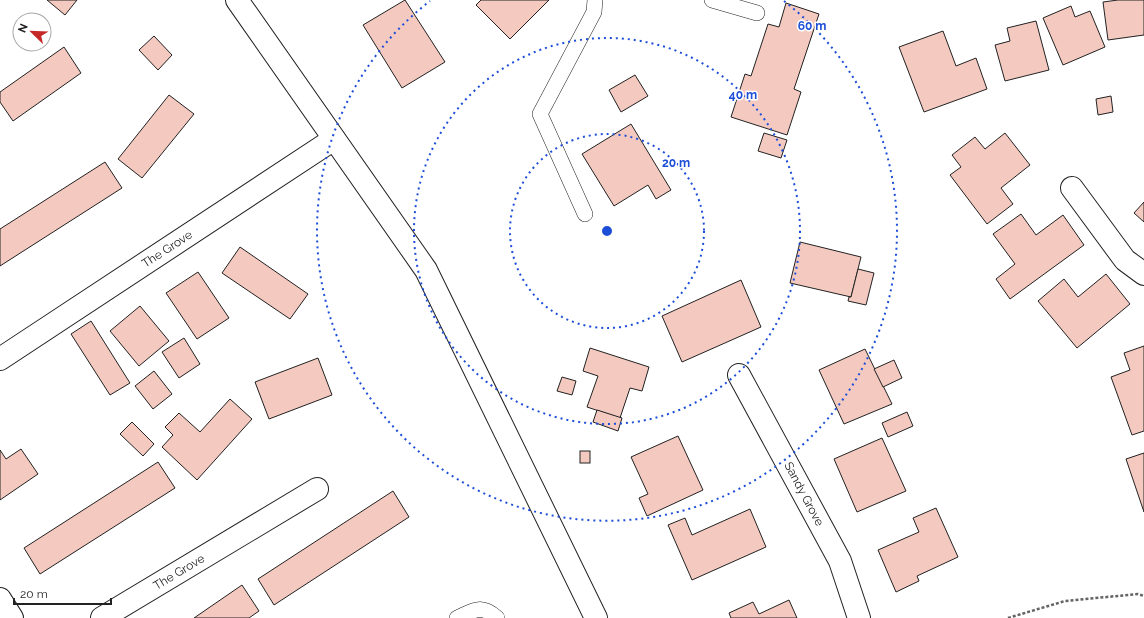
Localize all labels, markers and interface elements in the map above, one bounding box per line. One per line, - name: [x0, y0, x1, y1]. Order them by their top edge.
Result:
- north arrow: [12, 12, 52, 52]
- text: 60 m: [798, 19, 826, 33]
- text: N: [16, 22, 31, 35]
- text: 40 m: [729, 88, 757, 102]
- text: 20 m: [662, 156, 690, 170]
- centre of rings: [600, 224, 614, 238]
- street label: The Grove: [139, 228, 195, 270]
- street label: Sandy Grove: [781, 460, 827, 528]
- street label: The Grove: [151, 551, 207, 593]
- scale bar: [14, 580, 111, 606]
- text: 20 m: [20, 587, 48, 601]

